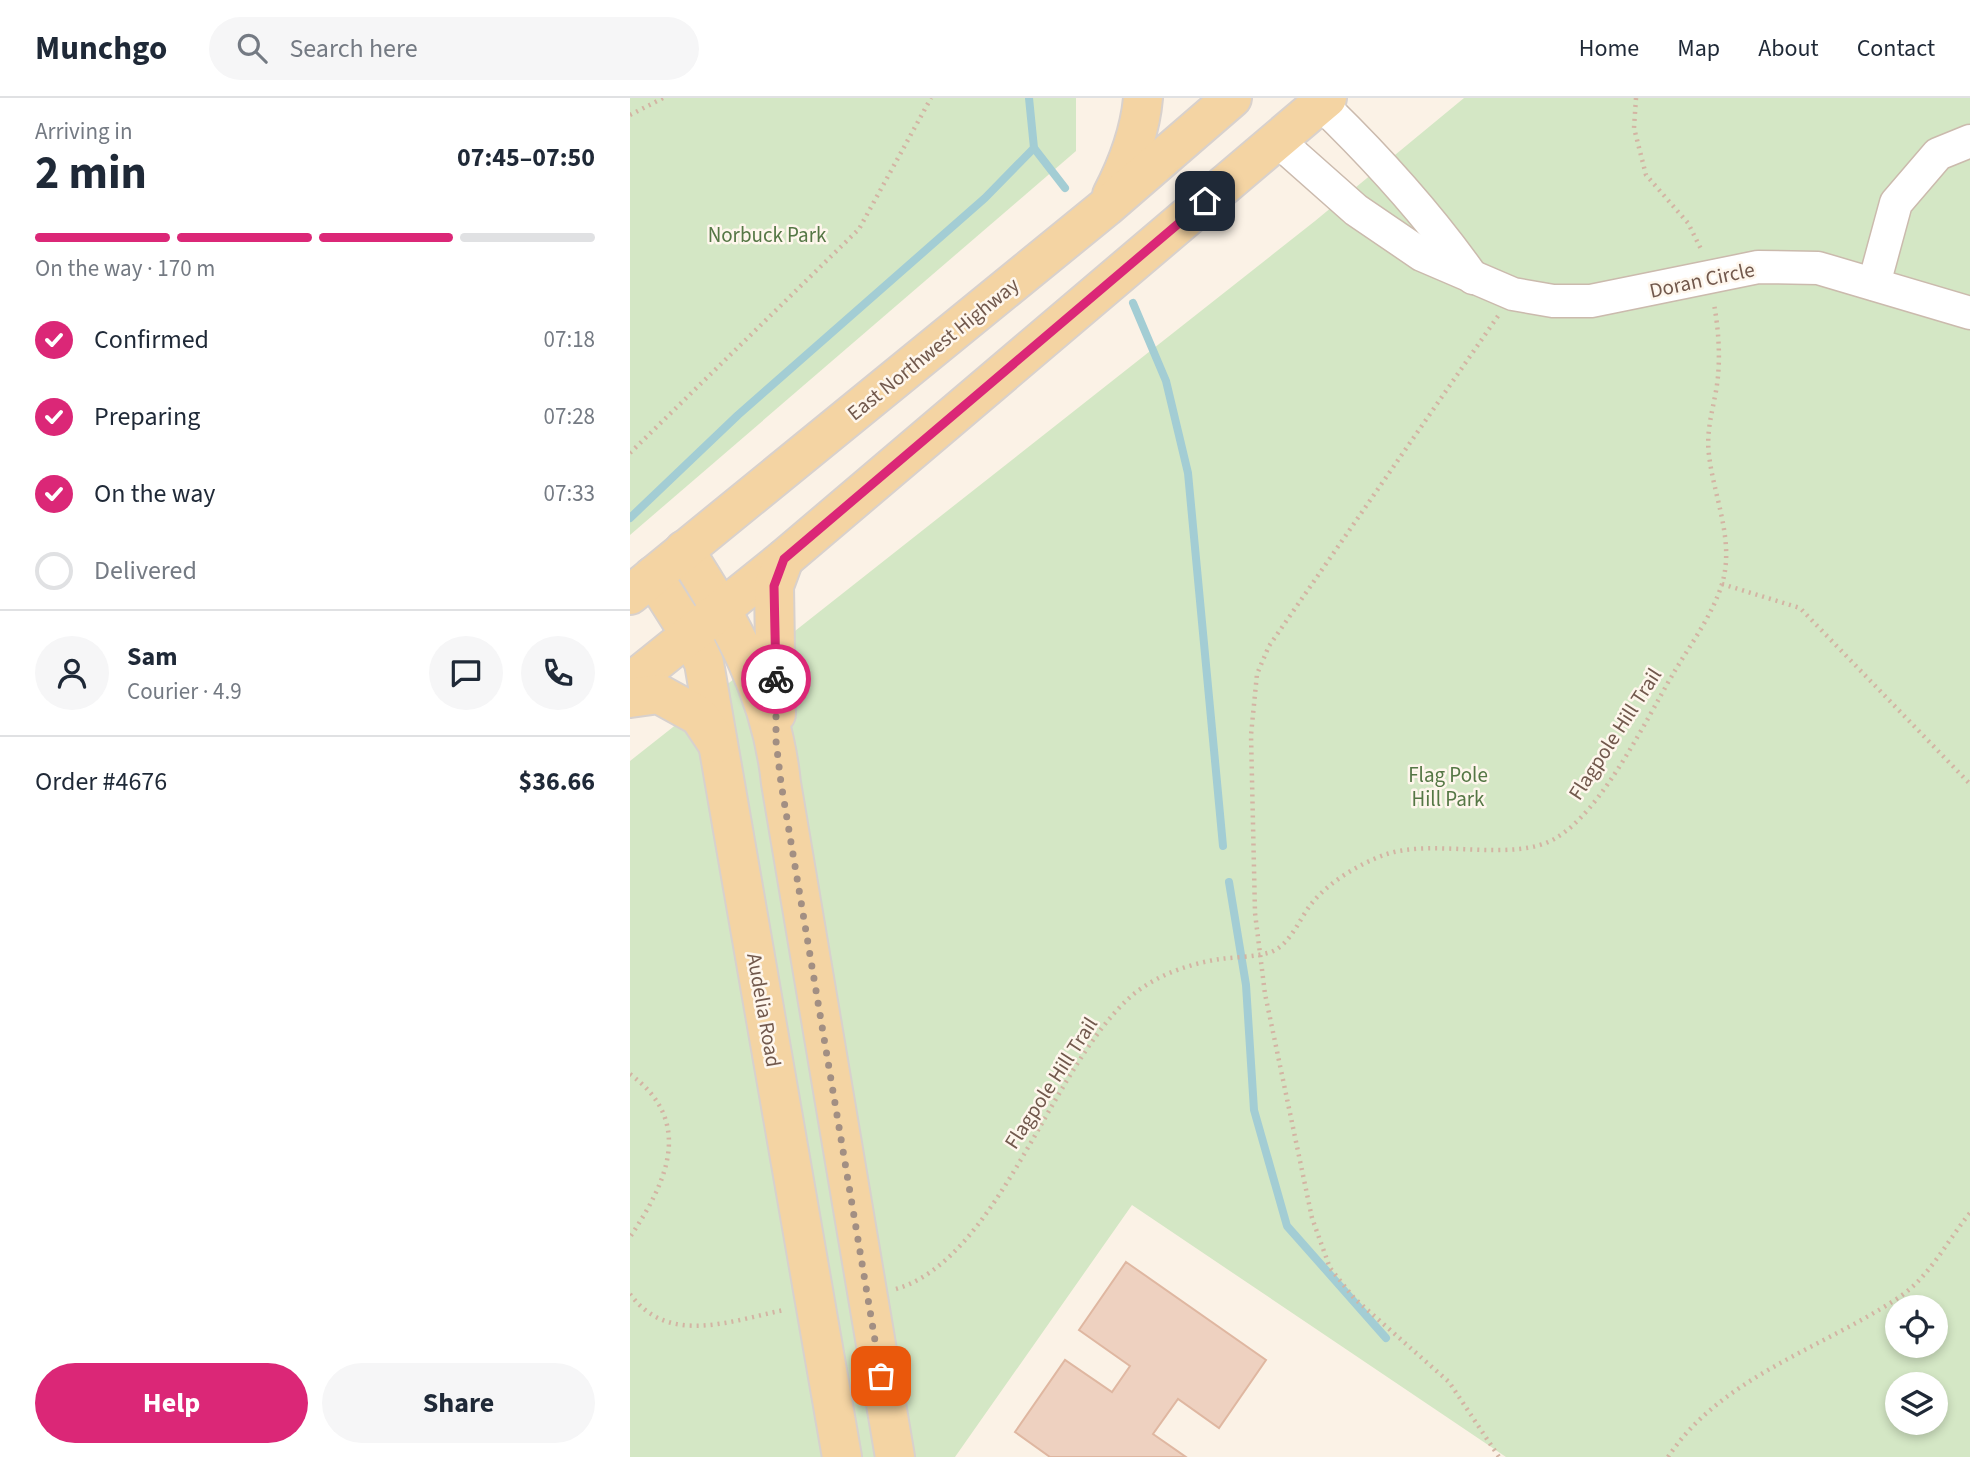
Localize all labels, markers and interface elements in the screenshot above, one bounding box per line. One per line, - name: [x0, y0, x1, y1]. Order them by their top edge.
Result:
- search box: [209, 17, 699, 80]
- text: Munchgo: [35, 25, 167, 72]
- icon: search: [233, 29, 271, 67]
- text: Search here: [289, 30, 418, 67]
- text: Home: [1579, 31, 1639, 66]
- text: Map: [1677, 31, 1720, 66]
- text: About: [1758, 31, 1819, 66]
- text: Contact: [1857, 31, 1935, 66]
- text: Arriving in: [35, 115, 133, 148]
- text: 07:45–07:50: [457, 139, 595, 176]
- text: 2 min: [35, 141, 147, 206]
- pin: [1175, 171, 1235, 231]
- icon: home: [1186, 182, 1224, 220]
- park label: Norbuck Park: [708, 220, 827, 250]
- text: On the way · 170 m: [35, 252, 215, 285]
- street label: Doran Circle: [1647, 254, 1757, 306]
- street label: East Northwest Highway: [841, 270, 1025, 428]
- icon: check: [35, 321, 73, 359]
- text: Confirmed: [94, 321, 209, 358]
- text: 07:18: [544, 323, 595, 356]
- icon: check: [35, 398, 73, 436]
- text: Preparing: [94, 398, 200, 435]
- text: 07:28: [544, 400, 595, 433]
- icon: check: [35, 475, 73, 513]
- text: On the way: [94, 475, 215, 512]
- text: 07:33: [544, 477, 595, 510]
- text: Delivered: [94, 552, 197, 589]
- button: person: [35, 636, 109, 710]
- button: chat: [429, 636, 503, 710]
- button: phone: [521, 636, 595, 710]
- text: Sam: [127, 638, 177, 675]
- courier: [741, 644, 811, 714]
- icon: bike: [757, 660, 795, 698]
- street label: Flagpole Hill Trail: [1561, 662, 1669, 806]
- text: Courier · 4.9: [127, 675, 242, 708]
- park label: Flag Pole Hill Park: [1408, 760, 1488, 814]
- text: Order #4676: [35, 763, 167, 800]
- text: $36.66: [519, 763, 595, 800]
- street label: Audelia Road: [739, 951, 789, 1069]
- street label: Flagpole Hill Trail: [997, 1011, 1105, 1155]
- map controls: [1885, 1295, 1948, 1435]
- button: locate: [1885, 1295, 1948, 1358]
- pin: [851, 1346, 911, 1406]
- icon: bag: [862, 1357, 900, 1395]
- button: Help: [35, 1363, 308, 1443]
- button: Share: [322, 1363, 595, 1443]
- button: layers: [1885, 1372, 1948, 1435]

